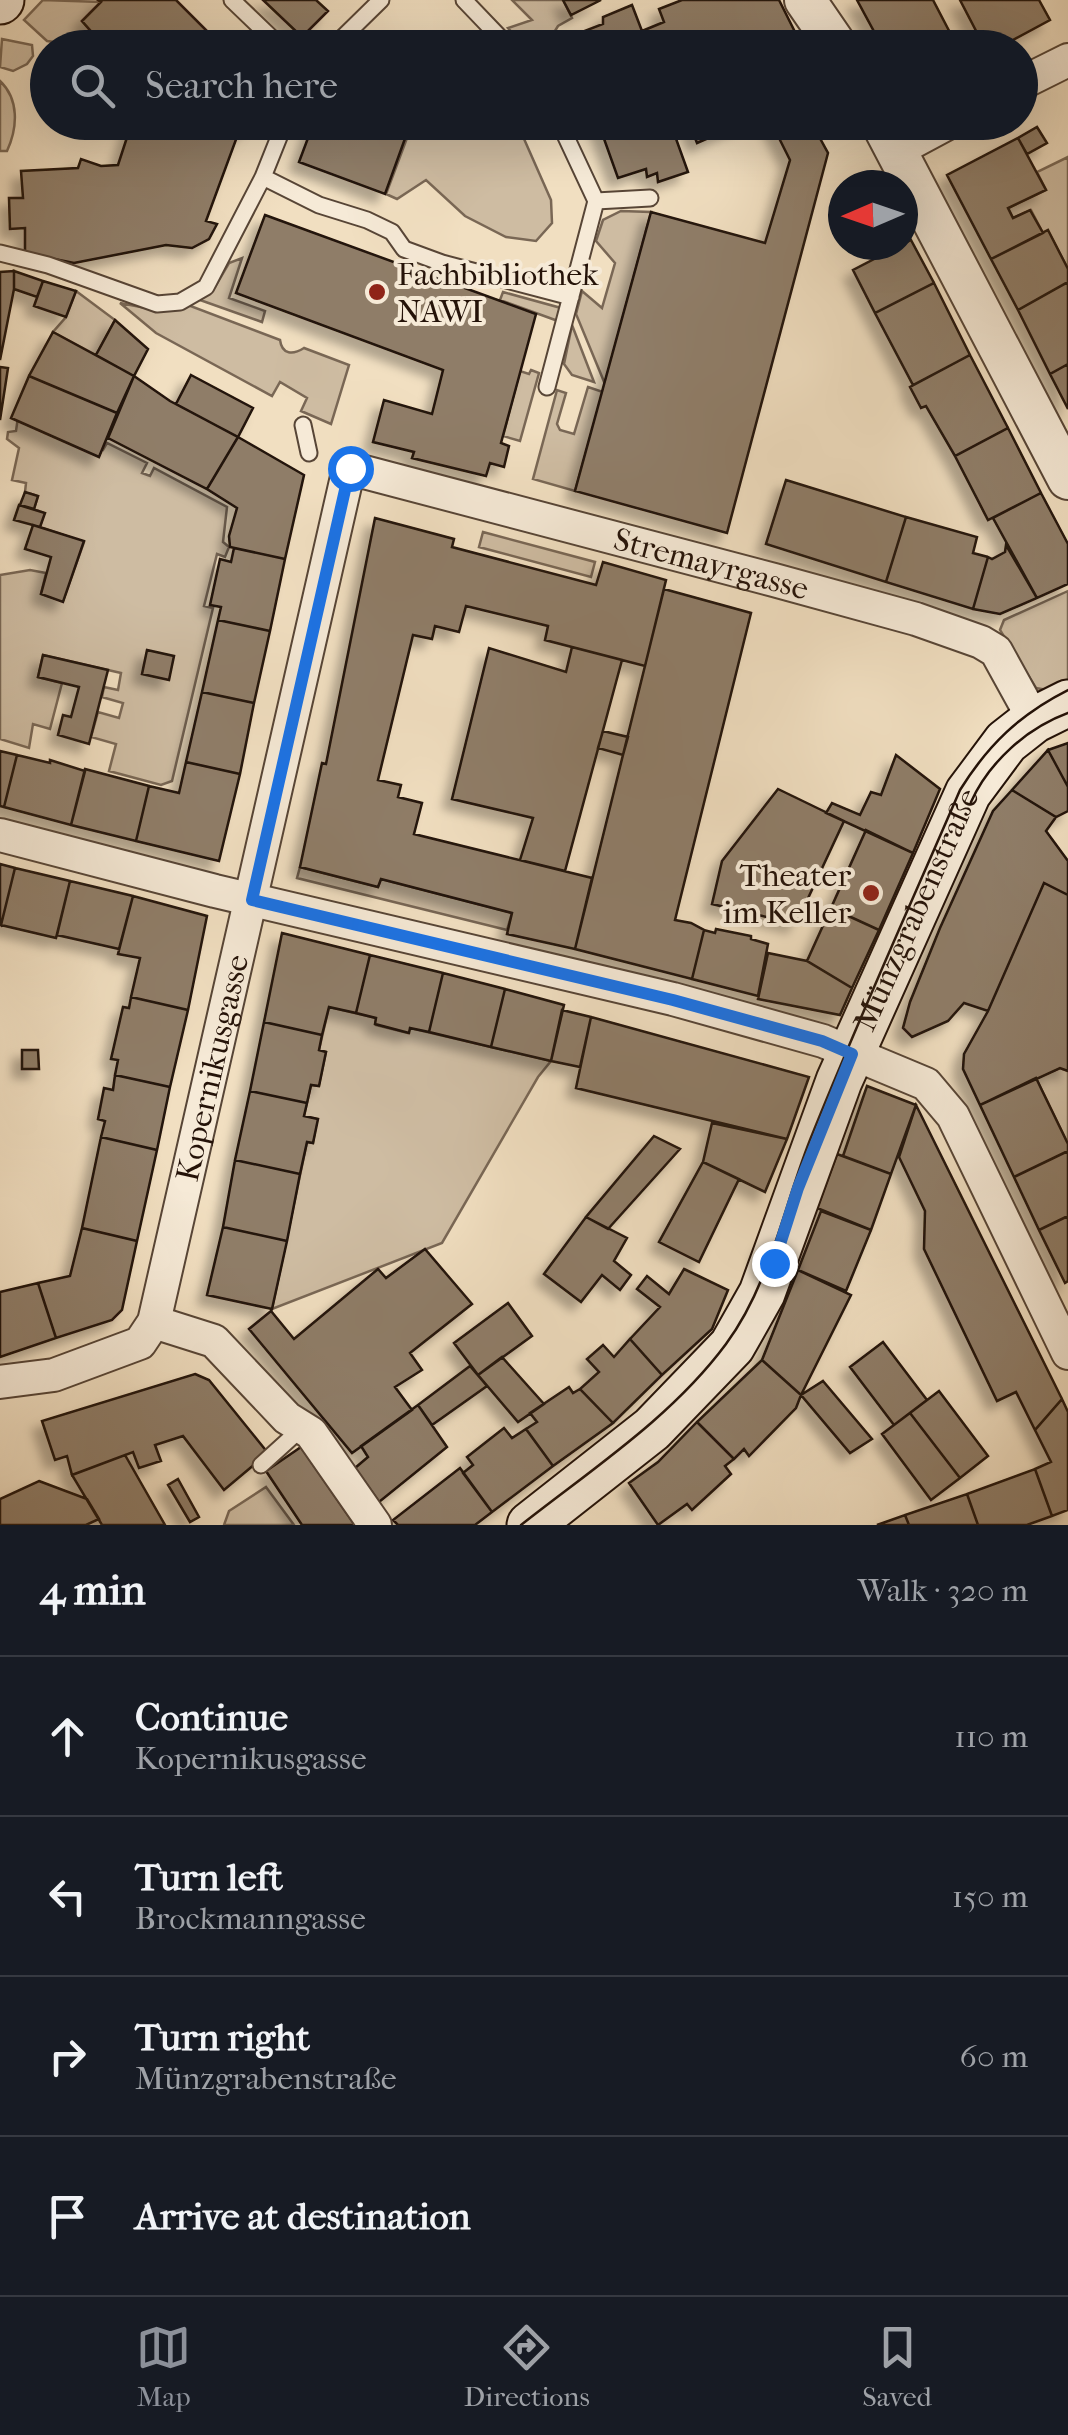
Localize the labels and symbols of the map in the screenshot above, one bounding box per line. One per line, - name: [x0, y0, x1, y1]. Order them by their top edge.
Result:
- north arrow: [828, 170, 918, 260]
- place label: Fachbibliothek NAWI: [397, 256, 599, 330]
- marker: Fachbibliothek NAWI: [366, 281, 388, 303]
- route start: [328, 446, 374, 492]
- street label: Stremayrgasse: [610, 521, 813, 608]
- street label: Münzgrabenstraße: [846, 782, 987, 1037]
- place label: Theater im Keller: [723, 857, 851, 931]
- marker: Theater im Keller: [860, 882, 882, 904]
- street label: Kopernikusgasse: [169, 951, 256, 1185]
- route end: [752, 1241, 798, 1287]

